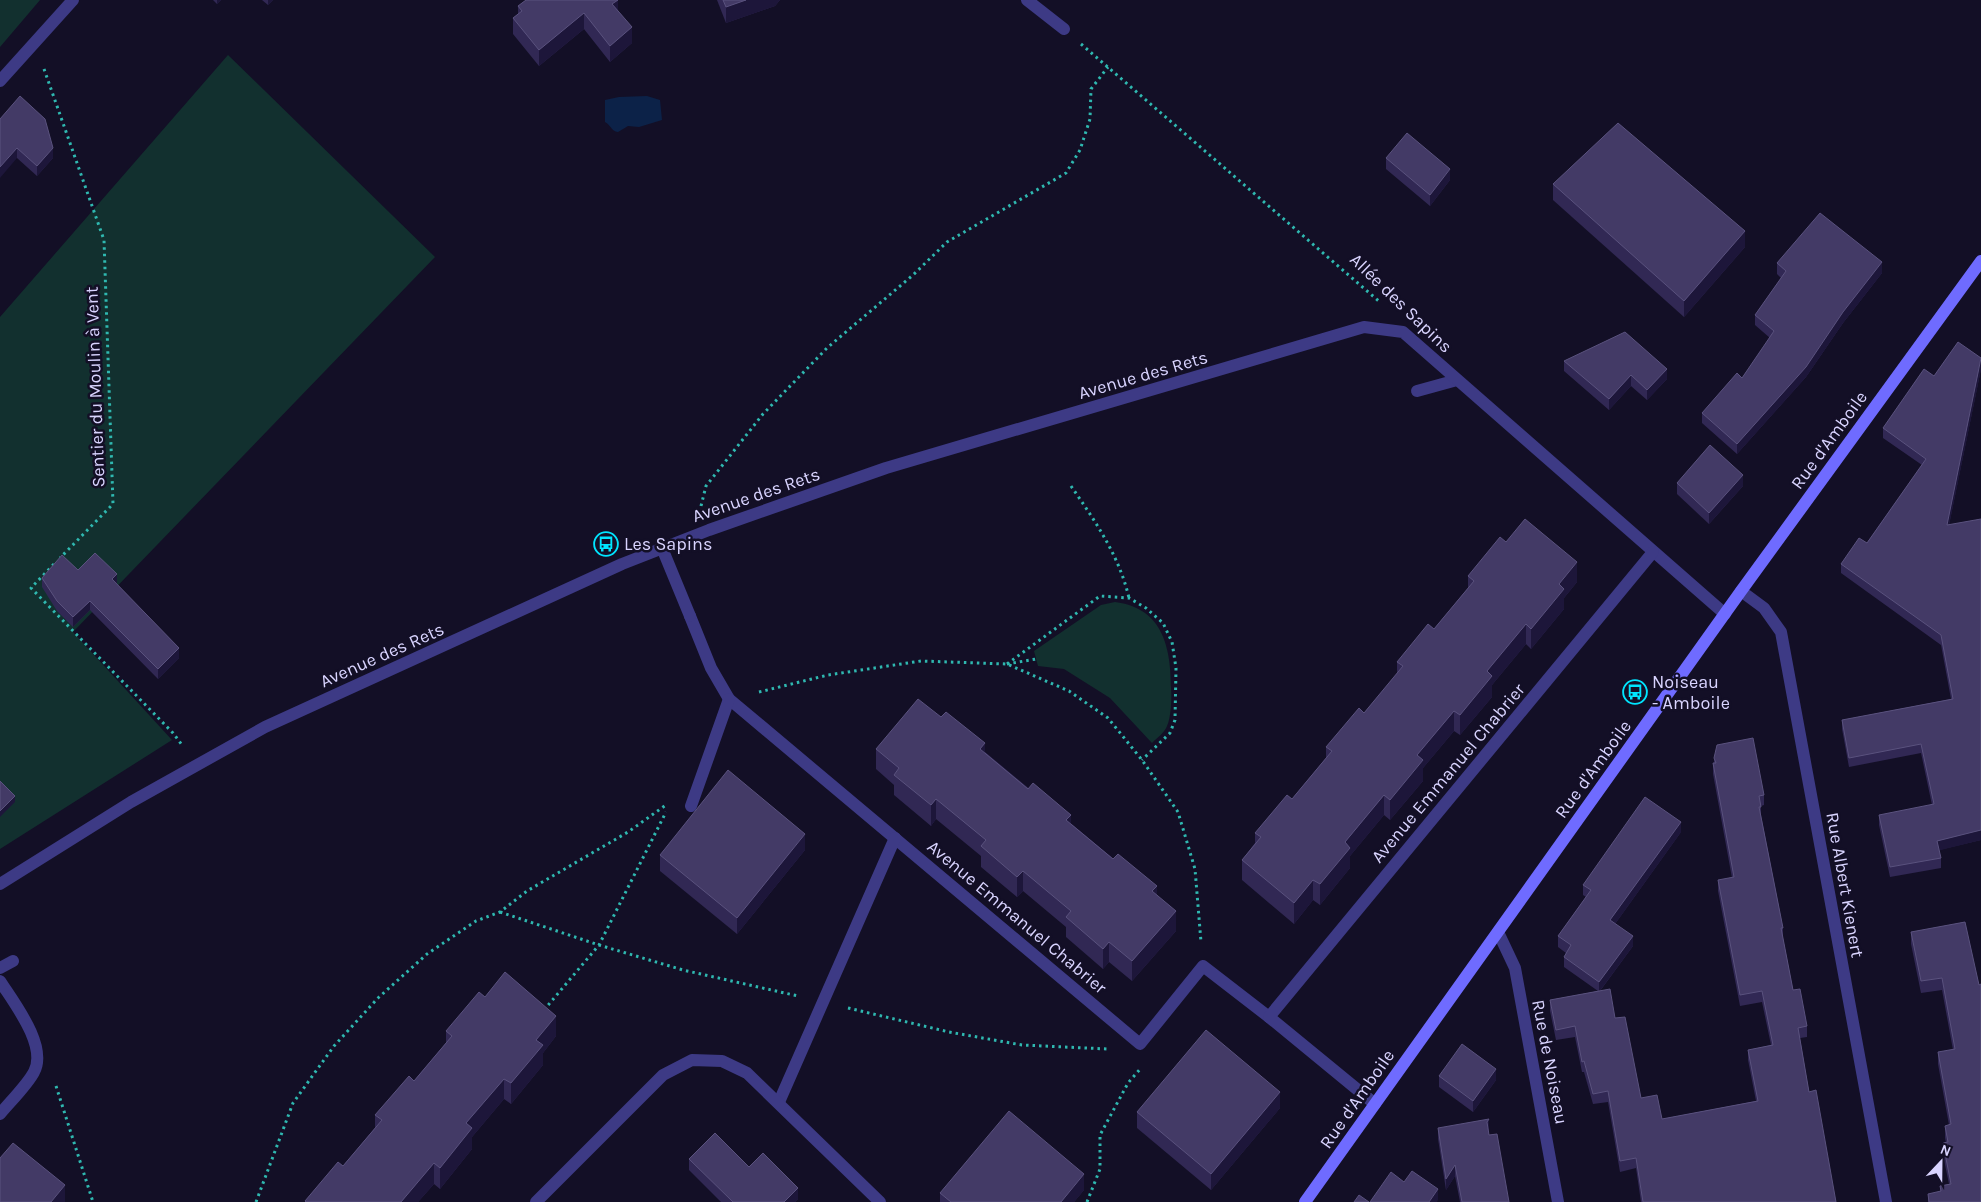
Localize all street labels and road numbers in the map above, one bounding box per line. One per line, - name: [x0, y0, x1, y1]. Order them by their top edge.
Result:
- street label: Allée des Sapins: [1345, 249, 1457, 357]
- street label: Sentier du Moulin à Vent: [80, 286, 110, 488]
- street label: Avenue des Rets: [1076, 346, 1210, 404]
- street label: Rue d'Amboile: [1786, 387, 1872, 493]
- street label: Avenue des Rets: [689, 463, 823, 527]
- street label: Avenue des Rets: [316, 618, 448, 692]
- street label: Avenue Emmanuel Chabrier: [1366, 678, 1530, 867]
- street label: Rue d'Amboile: [1550, 716, 1636, 822]
- street label: Rue Albert Kienert: [1821, 811, 1869, 960]
- street label: Avenue Emmanuel Chabrier: [923, 835, 1112, 999]
- street label: Rue de Noiseau: [1527, 998, 1573, 1126]
- street label: Rue d'Amboile: [1315, 1045, 1399, 1153]

